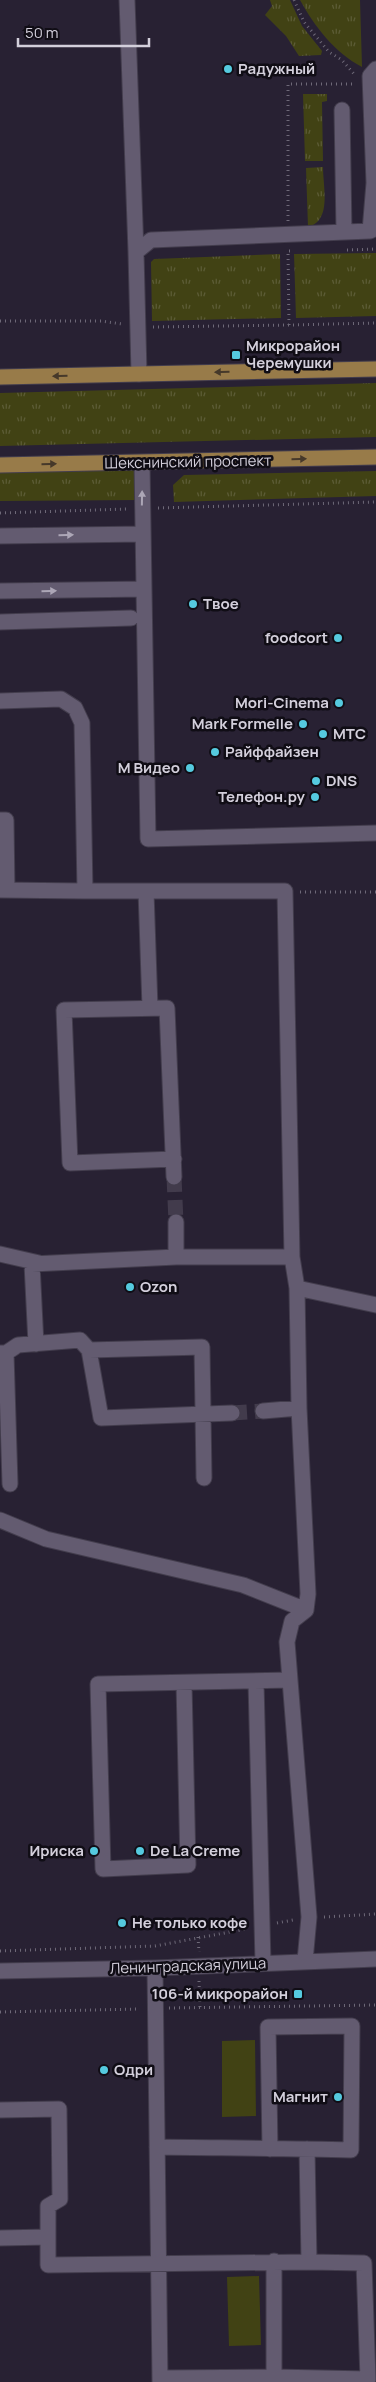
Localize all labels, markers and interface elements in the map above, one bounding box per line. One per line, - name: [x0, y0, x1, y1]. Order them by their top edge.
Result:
- scale bar: [18, 15, 149, 47]
- text: 50 m: [25, 22, 59, 43]
- place label: Радужный: [238, 58, 315, 79]
- marker: Радужный: [222, 63, 234, 75]
- place label: Микрорайон Черемушки: [246, 335, 340, 373]
- marker: Микрорайон Черемушки: [230, 349, 242, 361]
- one-way arrow: [214, 368, 230, 376]
- one-way arrow: [52, 372, 68, 380]
- street label: Шекснинский проспект: [104, 450, 272, 473]
- one-way arrow: [291, 455, 307, 463]
- one-way arrow: [41, 460, 57, 468]
- one-way arrow: [138, 490, 146, 506]
- one-way arrow: [58, 531, 74, 539]
- one-way arrow: [41, 587, 57, 595]
- place label: Твое: [203, 593, 239, 614]
- marker: Твое: [187, 598, 199, 610]
- place label: foodcort: [265, 627, 328, 648]
- marker: foodcort: [332, 632, 344, 644]
- place label: Mori-Cinema: [235, 692, 329, 713]
- marker: Mori-Cinema: [333, 697, 345, 709]
- place label: Mark Formelle: [192, 713, 293, 734]
- marker: Mark Formelle: [297, 718, 309, 730]
- place label: МТС: [333, 723, 366, 744]
- marker: МТС: [317, 728, 329, 740]
- place label: Райффайзен: [225, 741, 319, 762]
- marker: Райффайзен: [209, 746, 221, 758]
- place label: М Видео: [118, 757, 180, 778]
- marker: М Видео: [184, 762, 196, 774]
- place label: DNS: [326, 770, 357, 791]
- marker: DNS: [310, 775, 322, 787]
- place label: Телефон.ру: [218, 786, 306, 807]
- marker: Телефон.ру: [309, 791, 321, 803]
- place label: Ozon: [140, 1276, 177, 1297]
- marker: Ozon: [124, 1281, 136, 1293]
- place label: Ириска: [30, 1840, 84, 1861]
- place label: De La Creme: [150, 1840, 240, 1861]
- marker: Ириска: [88, 1845, 100, 1857]
- marker: De La Creme: [134, 1845, 146, 1857]
- place label: Не только кофе: [132, 1912, 247, 1933]
- marker: Не только кофе: [116, 1917, 128, 1929]
- street label: Ленинградская улица: [109, 1952, 267, 1979]
- place label: 106-й микрорайон: [152, 1983, 288, 2004]
- marker: 106-й микрорайон: [292, 1988, 304, 2000]
- place label: Одри: [114, 2059, 153, 2080]
- marker: Одри: [98, 2064, 110, 2076]
- place label: Магнит: [273, 2086, 328, 2107]
- marker: Магнит: [332, 2091, 344, 2103]

